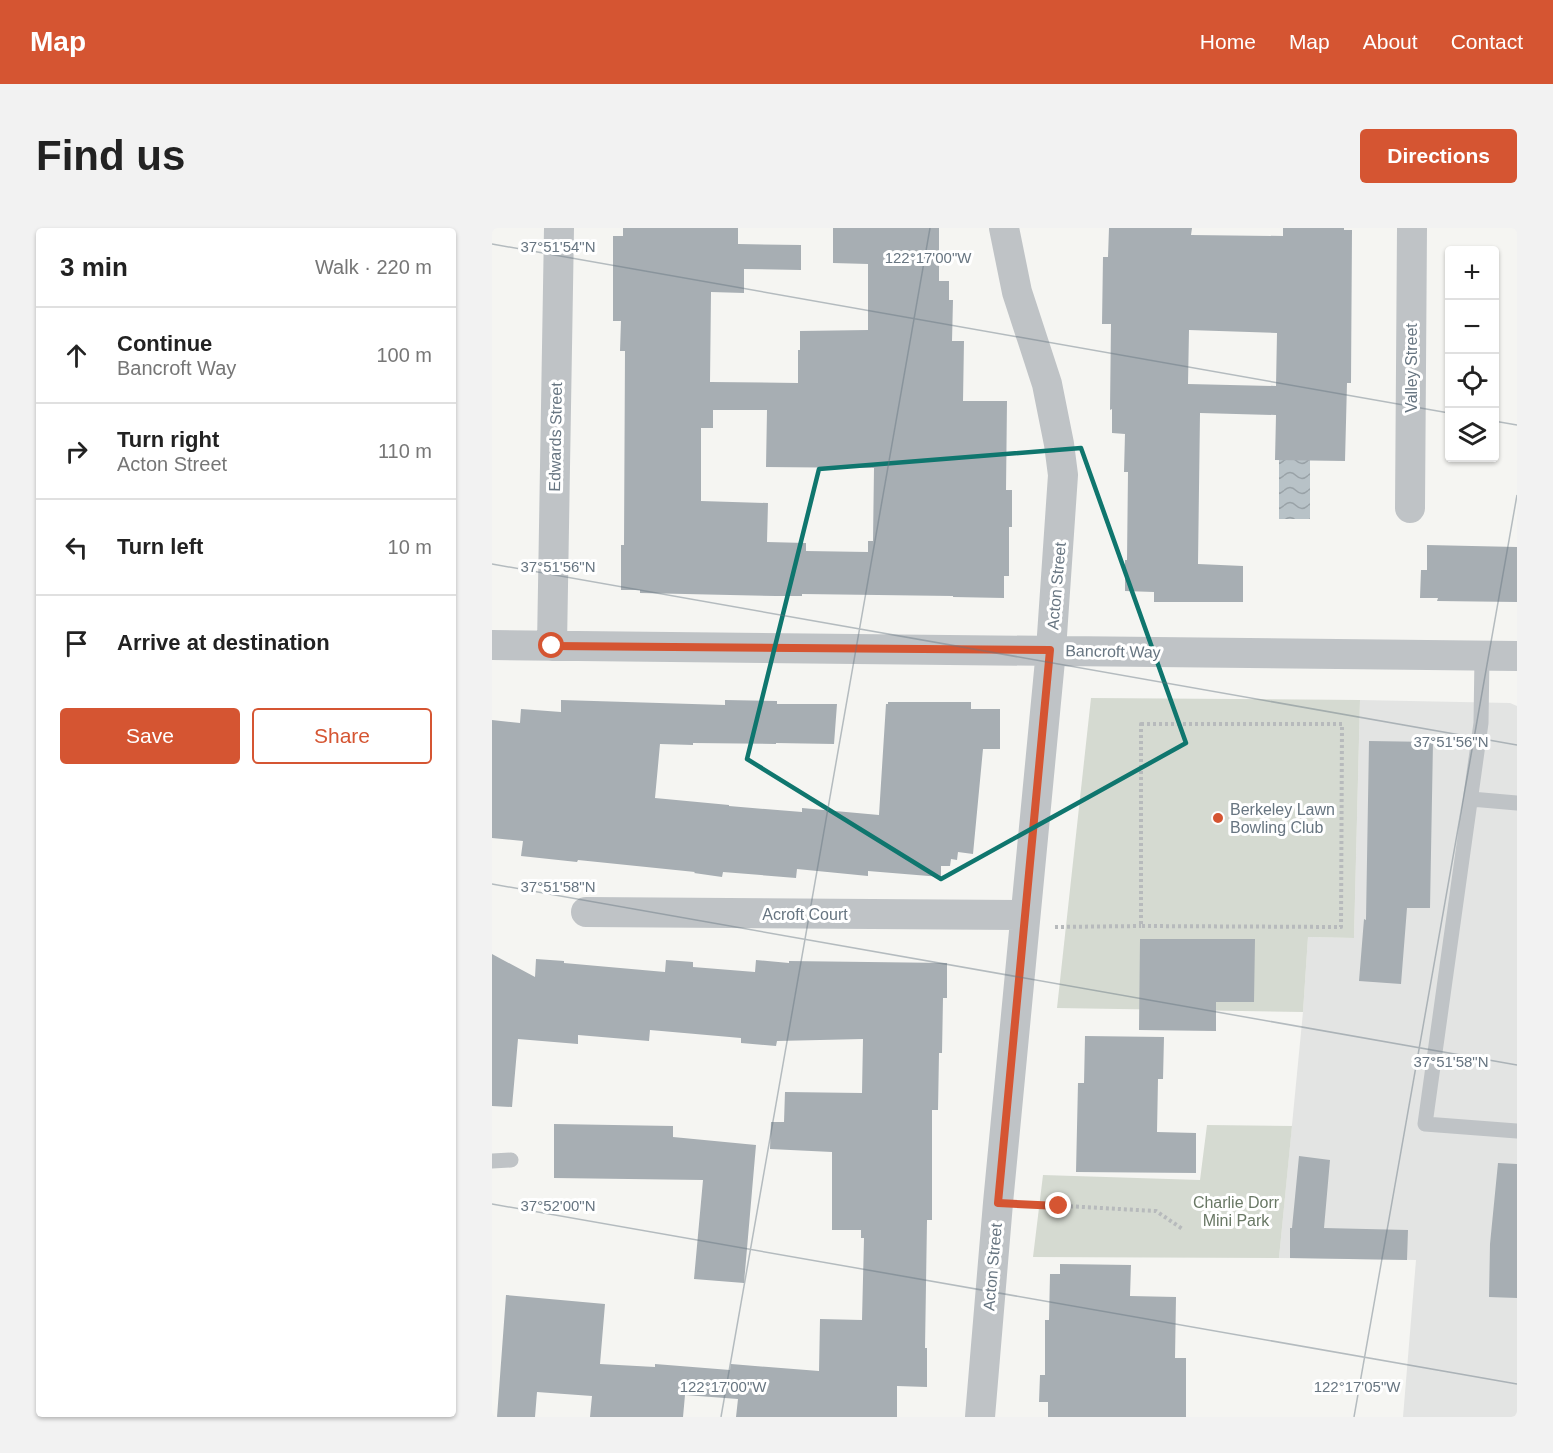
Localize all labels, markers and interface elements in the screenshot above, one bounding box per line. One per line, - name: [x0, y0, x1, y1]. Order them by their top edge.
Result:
- text: Map: [30, 26, 86, 57]
- text: Home: [1200, 30, 1256, 53]
- text: Map: [1289, 30, 1330, 53]
- text: About: [1363, 30, 1418, 53]
- text: Contact: [1451, 30, 1523, 53]
- button: Directions: [1360, 129, 1517, 183]
- text: Find us: [36, 132, 185, 179]
- text: 37°51'54"N: [520, 238, 596, 255]
- map controls: [1445, 246, 1499, 462]
- button: +: [1445, 246, 1499, 300]
- text: 122°17'00"W: [885, 249, 972, 266]
- text: 3 min: [60, 252, 128, 282]
- text: Walk · 220 m: [315, 256, 432, 278]
- button: −: [1445, 300, 1499, 354]
- street label: Valley Street: [1403, 323, 1420, 413]
- text: Continue: [117, 331, 212, 356]
- icon: ahead: [60, 339, 93, 372]
- text: 100 m: [376, 344, 432, 366]
- button: locate: [1445, 354, 1499, 408]
- text: Bancroft Way: [117, 357, 236, 379]
- street label: Edwards Street: [546, 382, 565, 492]
- button: layers: [1445, 408, 1499, 462]
- text: Turn right: [117, 427, 219, 452]
- icon: right: [60, 435, 93, 468]
- text: 110 m: [378, 440, 432, 462]
- text: Acton Street: [117, 453, 227, 475]
- icon: left: [60, 531, 93, 564]
- text: Turn left: [117, 534, 203, 559]
- text: 10 m: [388, 536, 432, 558]
- street label: Acton Street: [1044, 541, 1069, 631]
- text: 37°51'56"N: [520, 558, 596, 575]
- icon: arrive: [60, 627, 93, 660]
- text: Arrive at destination: [117, 630, 330, 655]
- route start: [538, 632, 564, 658]
- street label: Bancroft Way: [1065, 642, 1161, 661]
- button: Save: [60, 708, 240, 764]
- button: Share: [252, 708, 432, 764]
- text: 37°51'56"N: [1413, 733, 1489, 750]
- place label: Berkeley Lawn Bowling Club: [1230, 801, 1335, 836]
- marker: Berkeley Lawn Bowling Club: [1211, 811, 1225, 825]
- text: 37°51'58"N: [520, 878, 596, 895]
- street label: Acroft Court: [762, 906, 848, 923]
- text: 37°51'58"N: [1413, 1053, 1489, 1070]
- route end: [1045, 1192, 1071, 1218]
- park label: Charlie Dorr Mini Park: [1193, 1194, 1280, 1229]
- text: 37°52'00"N: [520, 1197, 596, 1214]
- street label: Acton Street: [980, 1222, 1005, 1312]
- text: 122°17'00"W: [680, 1378, 767, 1395]
- text: 122°17'05"W: [1314, 1378, 1401, 1395]

